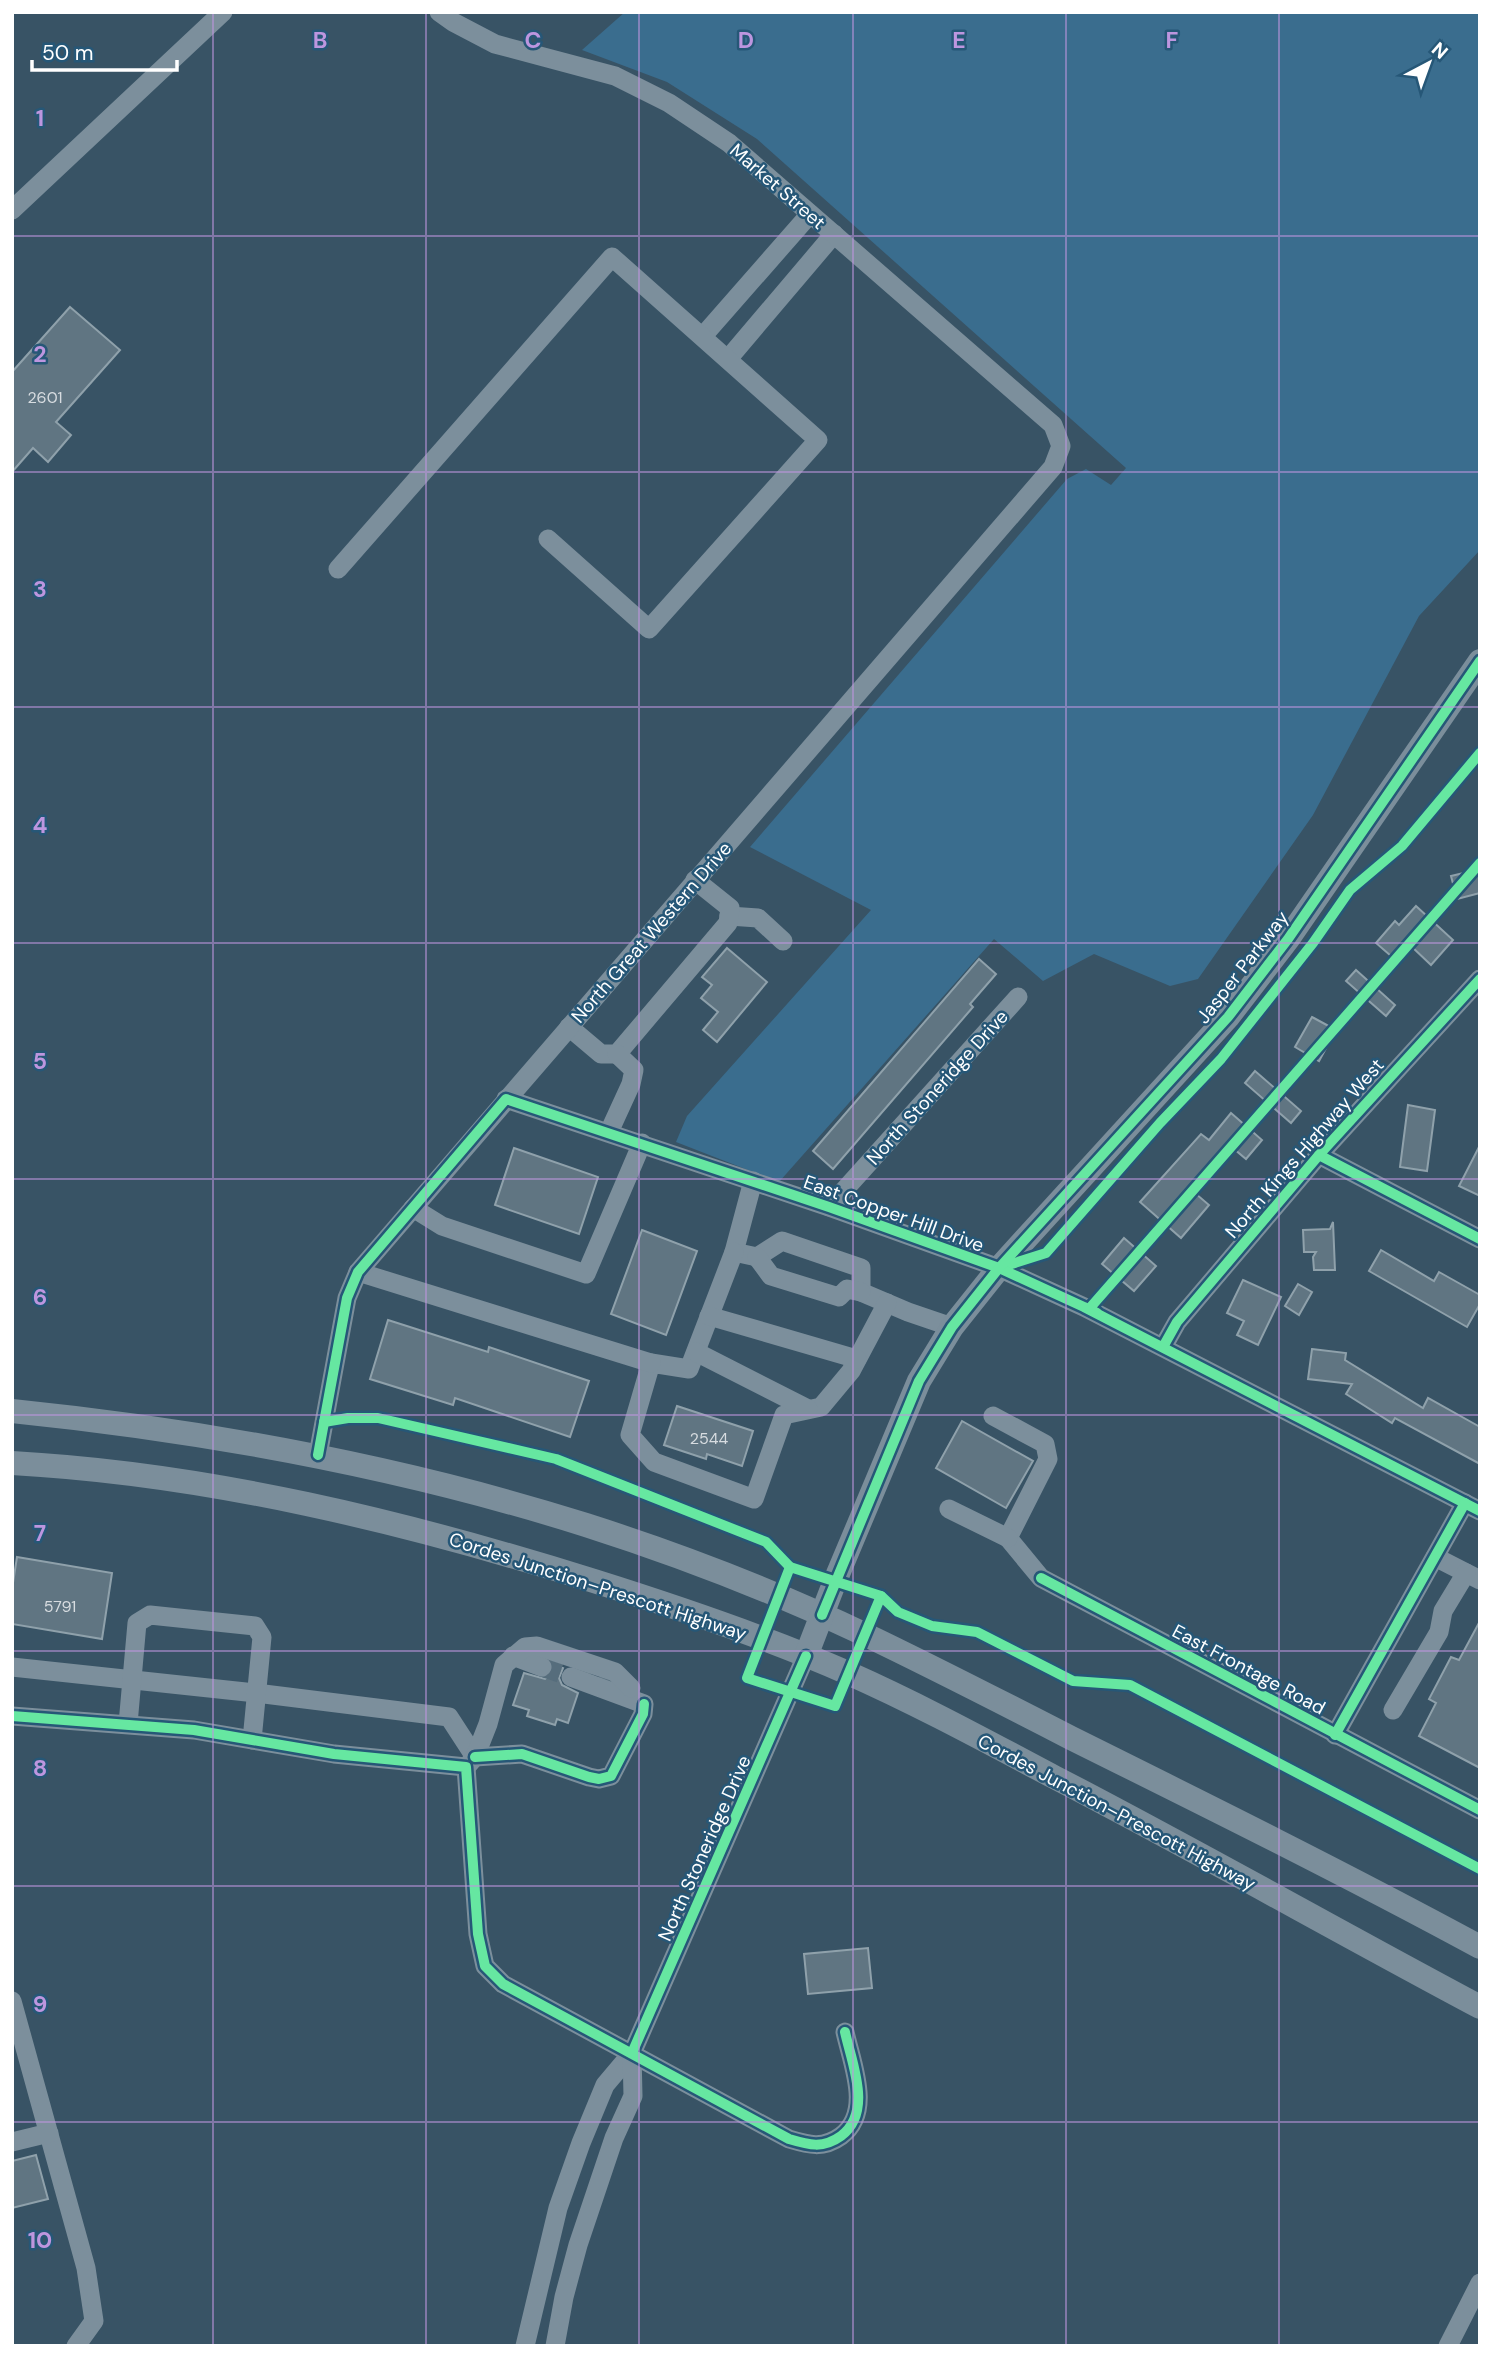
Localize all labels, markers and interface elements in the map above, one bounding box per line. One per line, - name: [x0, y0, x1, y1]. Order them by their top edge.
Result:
- text: B: [313, 25, 327, 55]
- text: C: [525, 25, 541, 55]
- text: D: [738, 25, 754, 55]
- text: E: [952, 25, 966, 55]
- text: F: [1166, 25, 1179, 55]
- scale bar: [32, 28, 177, 72]
- north arrow: [1394, 28, 1464, 98]
- text: N: [1426, 37, 1453, 65]
- text: 50 m: [42, 39, 93, 67]
- text: 1: [36, 103, 44, 133]
- street label: Market Street: [725, 138, 831, 235]
- text: 2: [33, 339, 47, 369]
- house number: 2601: [27, 387, 63, 408]
- text: 3: [33, 574, 47, 604]
- text: 4: [33, 810, 48, 840]
- street label: North Great Western Drive: [566, 836, 737, 1028]
- street label: Jasper Parkway: [1191, 906, 1295, 1029]
- street label: North Stoneridge Drive: [861, 1004, 1014, 1170]
- text: 5: [33, 1046, 47, 1076]
- street label: North Kings Highway West: [1219, 1053, 1389, 1243]
- street label: East Copper Hill Drive: [800, 1169, 988, 1258]
- text: 6: [33, 1282, 47, 1312]
- house number: 2544: [690, 1428, 728, 1449]
- text: 7: [34, 1518, 46, 1548]
- street label: Cordes Junction–Prescott Highway: [446, 1527, 750, 1647]
- house number: 5791: [44, 1596, 76, 1617]
- street label: East Frontage Road: [1168, 1619, 1330, 1720]
- street label: Cordes Junction–Prescott Highway: [974, 1728, 1260, 1897]
- street label: North Stoneridge Drive: [652, 1751, 757, 1945]
- text: 8: [33, 1753, 47, 1783]
- text: 9: [33, 1989, 47, 2019]
- text: 10: [28, 2225, 52, 2255]

